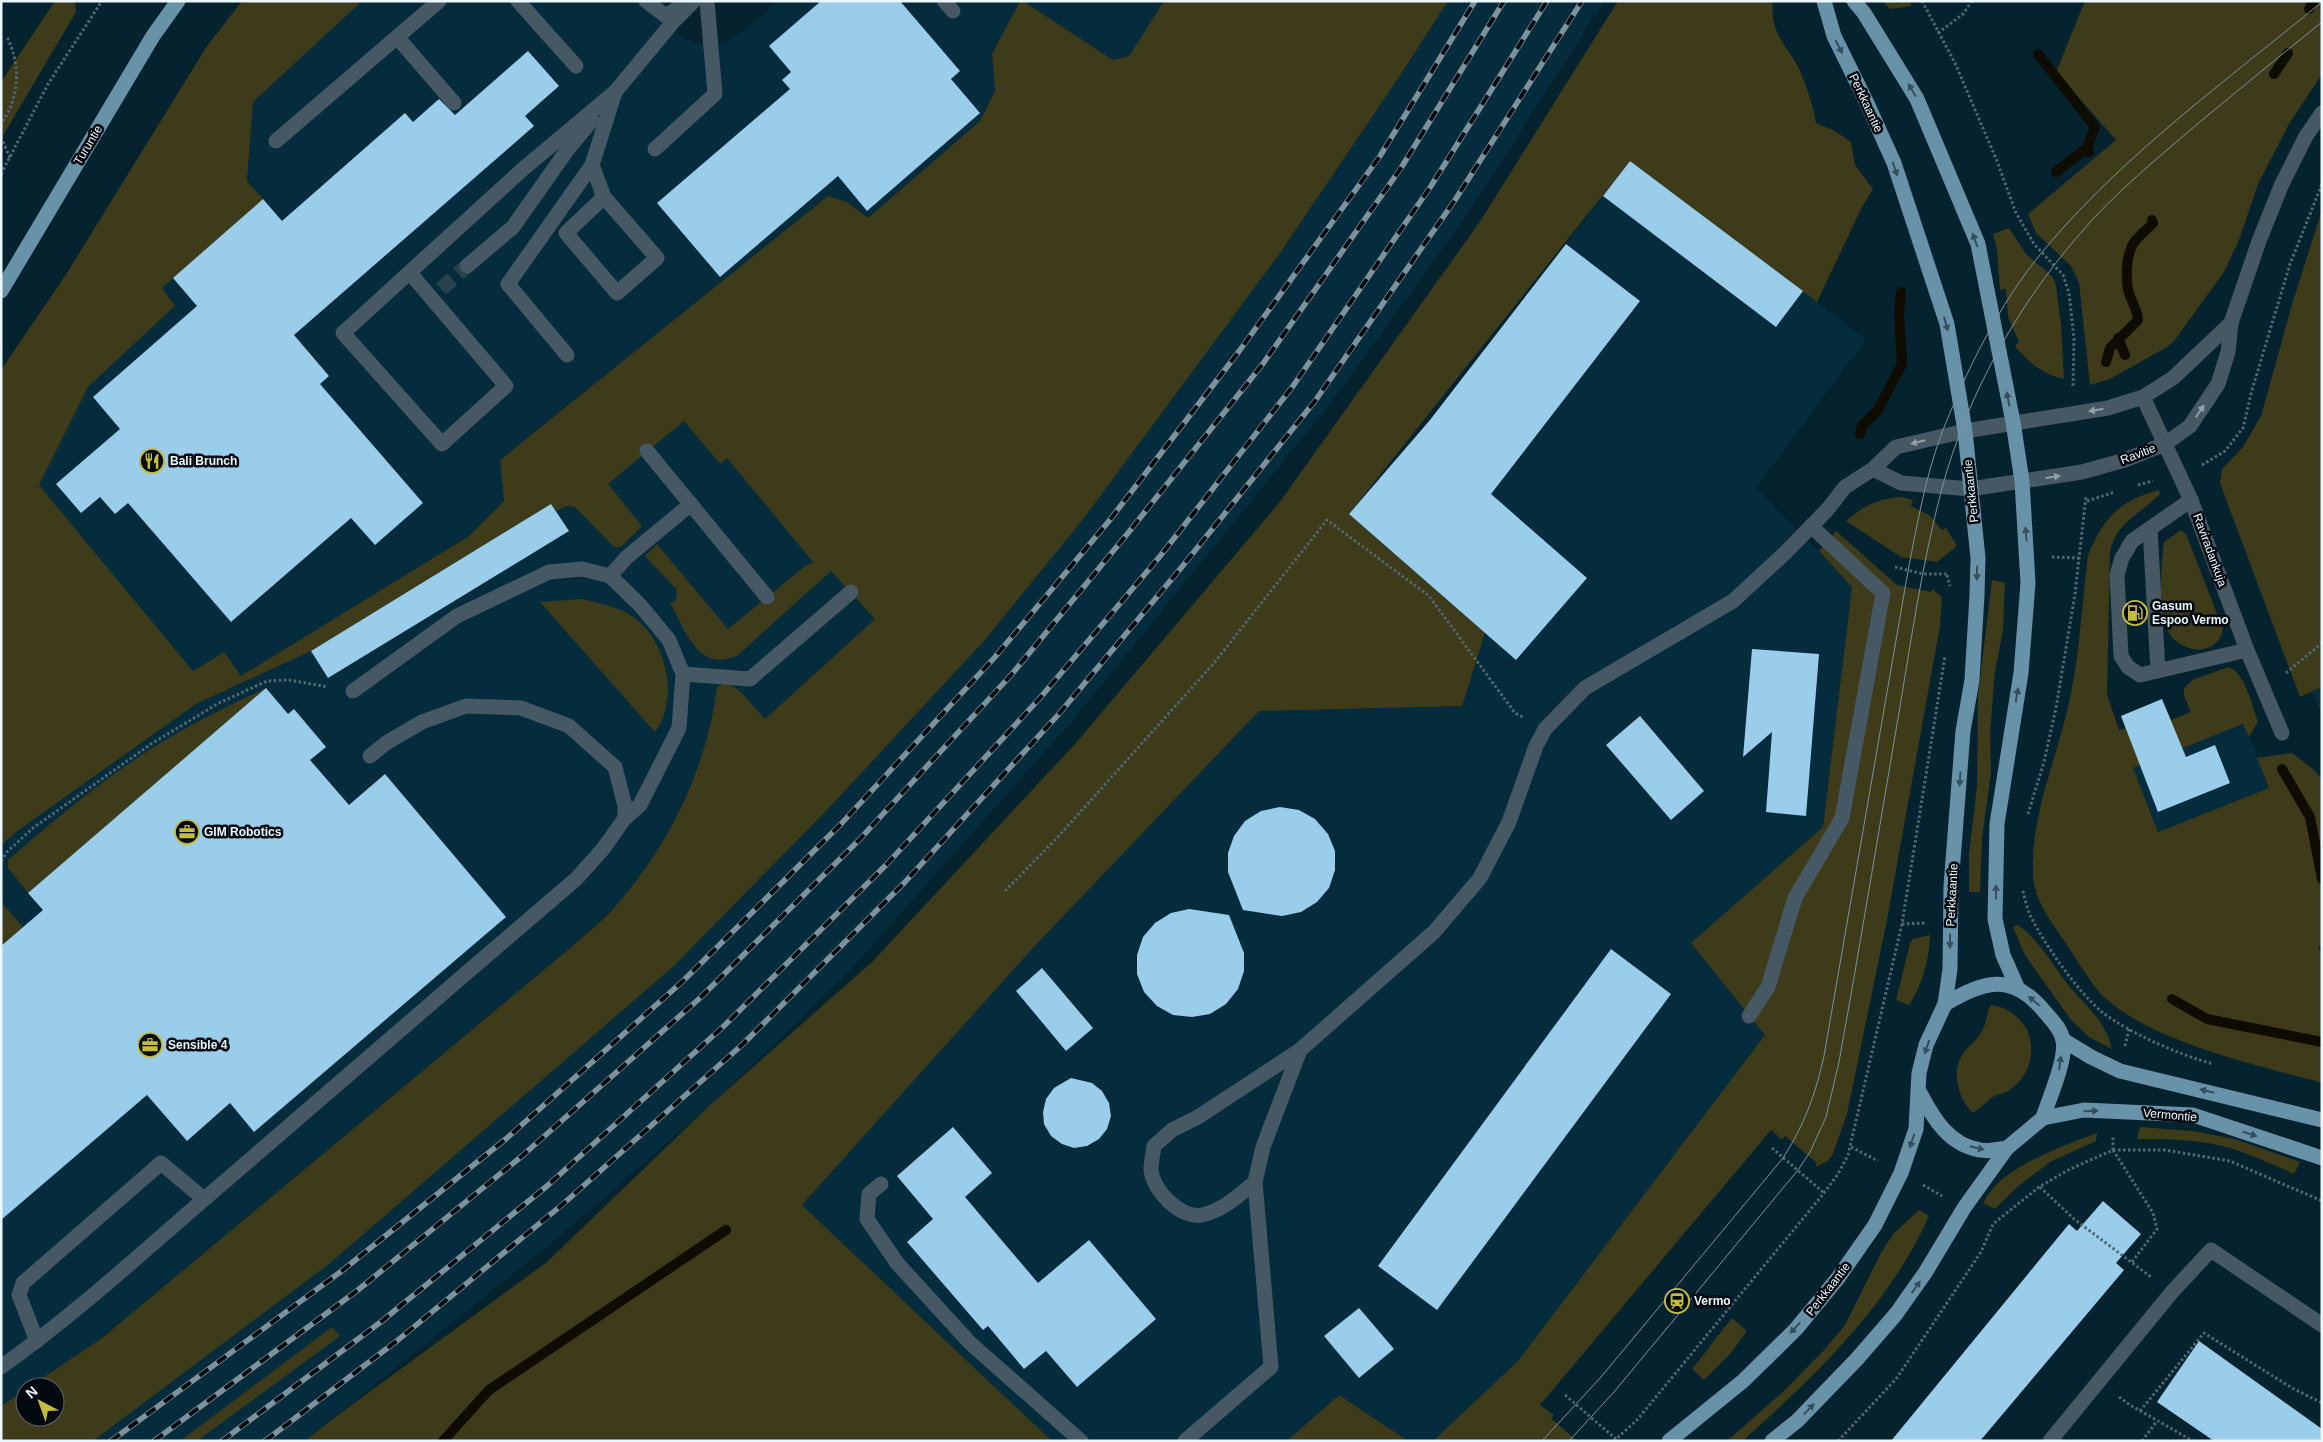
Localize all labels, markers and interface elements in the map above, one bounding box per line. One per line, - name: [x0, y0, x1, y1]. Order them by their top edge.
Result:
- one-way arrow: [1835, 40, 1843, 55]
- street label: Perkkaantie: [1846, 71, 1886, 135]
- one-way arrow: [1907, 84, 1916, 97]
- street label: Turuntie: [71, 122, 105, 167]
- one-way arrow: [1892, 162, 1899, 177]
- one-way arrow: [1971, 232, 1978, 247]
- one-way arrow: [1942, 316, 1950, 331]
- one-way arrow: [2004, 391, 2012, 406]
- one-way arrow: [2195, 404, 2205, 417]
- one-way arrow: [2087, 406, 2103, 414]
- one-way arrow: [1910, 438, 1925, 446]
- street label: Ravitie: [2118, 441, 2158, 467]
- restaurant icon: Bali Brunch: [139, 448, 165, 474]
- place label: Bali Brunch: [170, 454, 237, 468]
- street label: Perkkaantie: [1961, 458, 1981, 523]
- one-way arrow: [2045, 472, 2061, 480]
- street label: Raviradankuja: [2190, 512, 2230, 589]
- one-way arrow: [2021, 525, 2029, 541]
- one-way arrow: [1973, 565, 1981, 581]
- place label: Gasum Espoo Vermo: [2152, 599, 2229, 627]
- fuel station icon: Gasum Espoo Vermo: [2122, 600, 2148, 626]
- one-way arrow: [2014, 687, 2022, 703]
- one-way arrow: [1955, 772, 1963, 788]
- office icon: GIM Robotics: [174, 819, 200, 845]
- place label: GIM Robotics: [204, 825, 282, 839]
- street label: Perkkaantie: [1943, 863, 1961, 927]
- one-way arrow: [1992, 883, 2000, 899]
- one-way arrow: [1946, 934, 1954, 950]
- one-way arrow: [2028, 996, 2041, 1007]
- office icon: Sensible 4: [137, 1032, 163, 1058]
- place label: Sensible 4: [168, 1038, 228, 1052]
- one-way arrow: [1922, 1040, 1930, 1055]
- one-way arrow: [2056, 1054, 2064, 1070]
- one-way arrow: [2199, 1087, 2214, 1095]
- one-way arrow: [2083, 1106, 2099, 1114]
- street label: Vermontie: [2142, 1106, 2198, 1124]
- one-way arrow: [2243, 1130, 2258, 1138]
- one-way arrow: [1908, 1133, 1916, 1148]
- one-way arrow: [1970, 1144, 1985, 1152]
- street label: Perkkaantie: [1803, 1259, 1853, 1318]
- one-way arrow: [1911, 1280, 1921, 1294]
- station icon: Vermo: [1664, 1288, 1690, 1314]
- place label: Vermo: [1694, 1294, 1731, 1308]
- one-way arrow: [1789, 1322, 1801, 1334]
- north arrow: [15, 1377, 65, 1427]
- text: N: [22, 1383, 41, 1402]
- one-way arrow: [1803, 1403, 1815, 1415]

